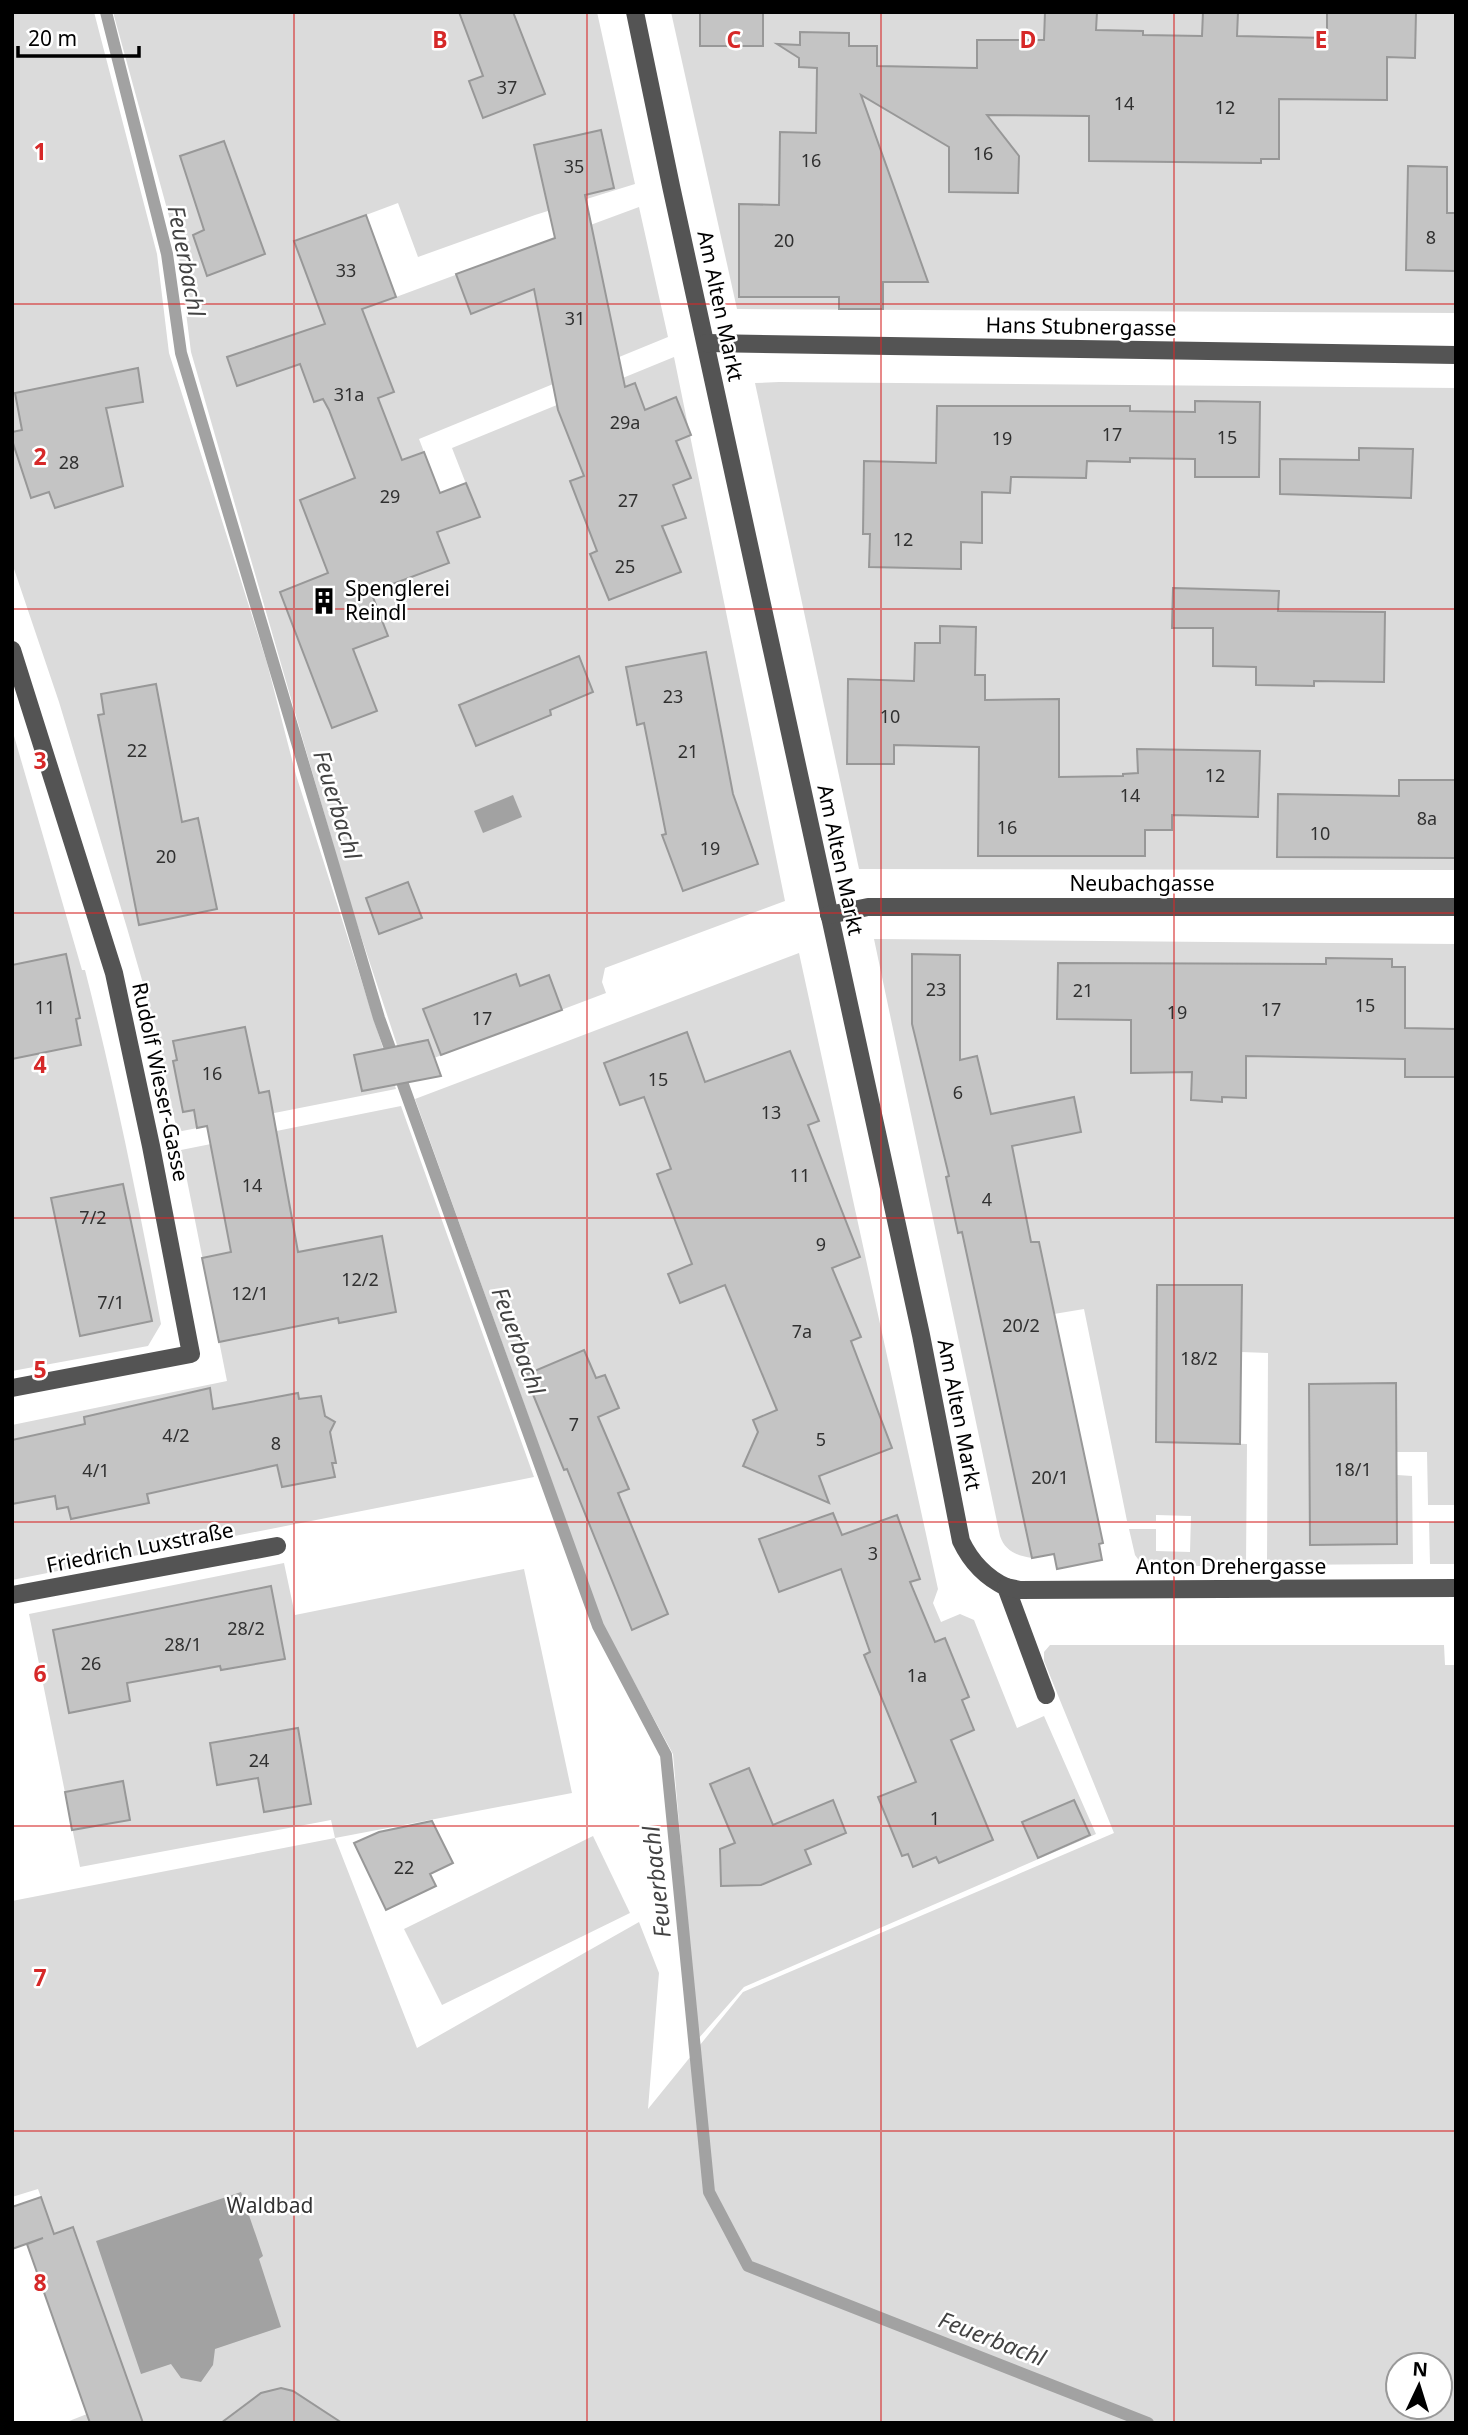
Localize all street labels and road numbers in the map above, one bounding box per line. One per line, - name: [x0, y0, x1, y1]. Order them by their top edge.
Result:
- street label: Am Alten Markt: [691, 228, 751, 384]
- street label: Hans Stubnergasse: [985, 310, 1177, 342]
- street label: Am Alten Markt: [811, 782, 871, 938]
- street label: Neubachgasse: [1069, 869, 1215, 897]
- street label: Rudolf Wieser-Gasse: [126, 980, 196, 1184]
- street label: Am Alten Markt: [932, 1337, 988, 1493]
- street label: Friedrich Luxstraße: [44, 1515, 236, 1579]
- street label: Anton Drehergasse: [1136, 1552, 1326, 1580]

